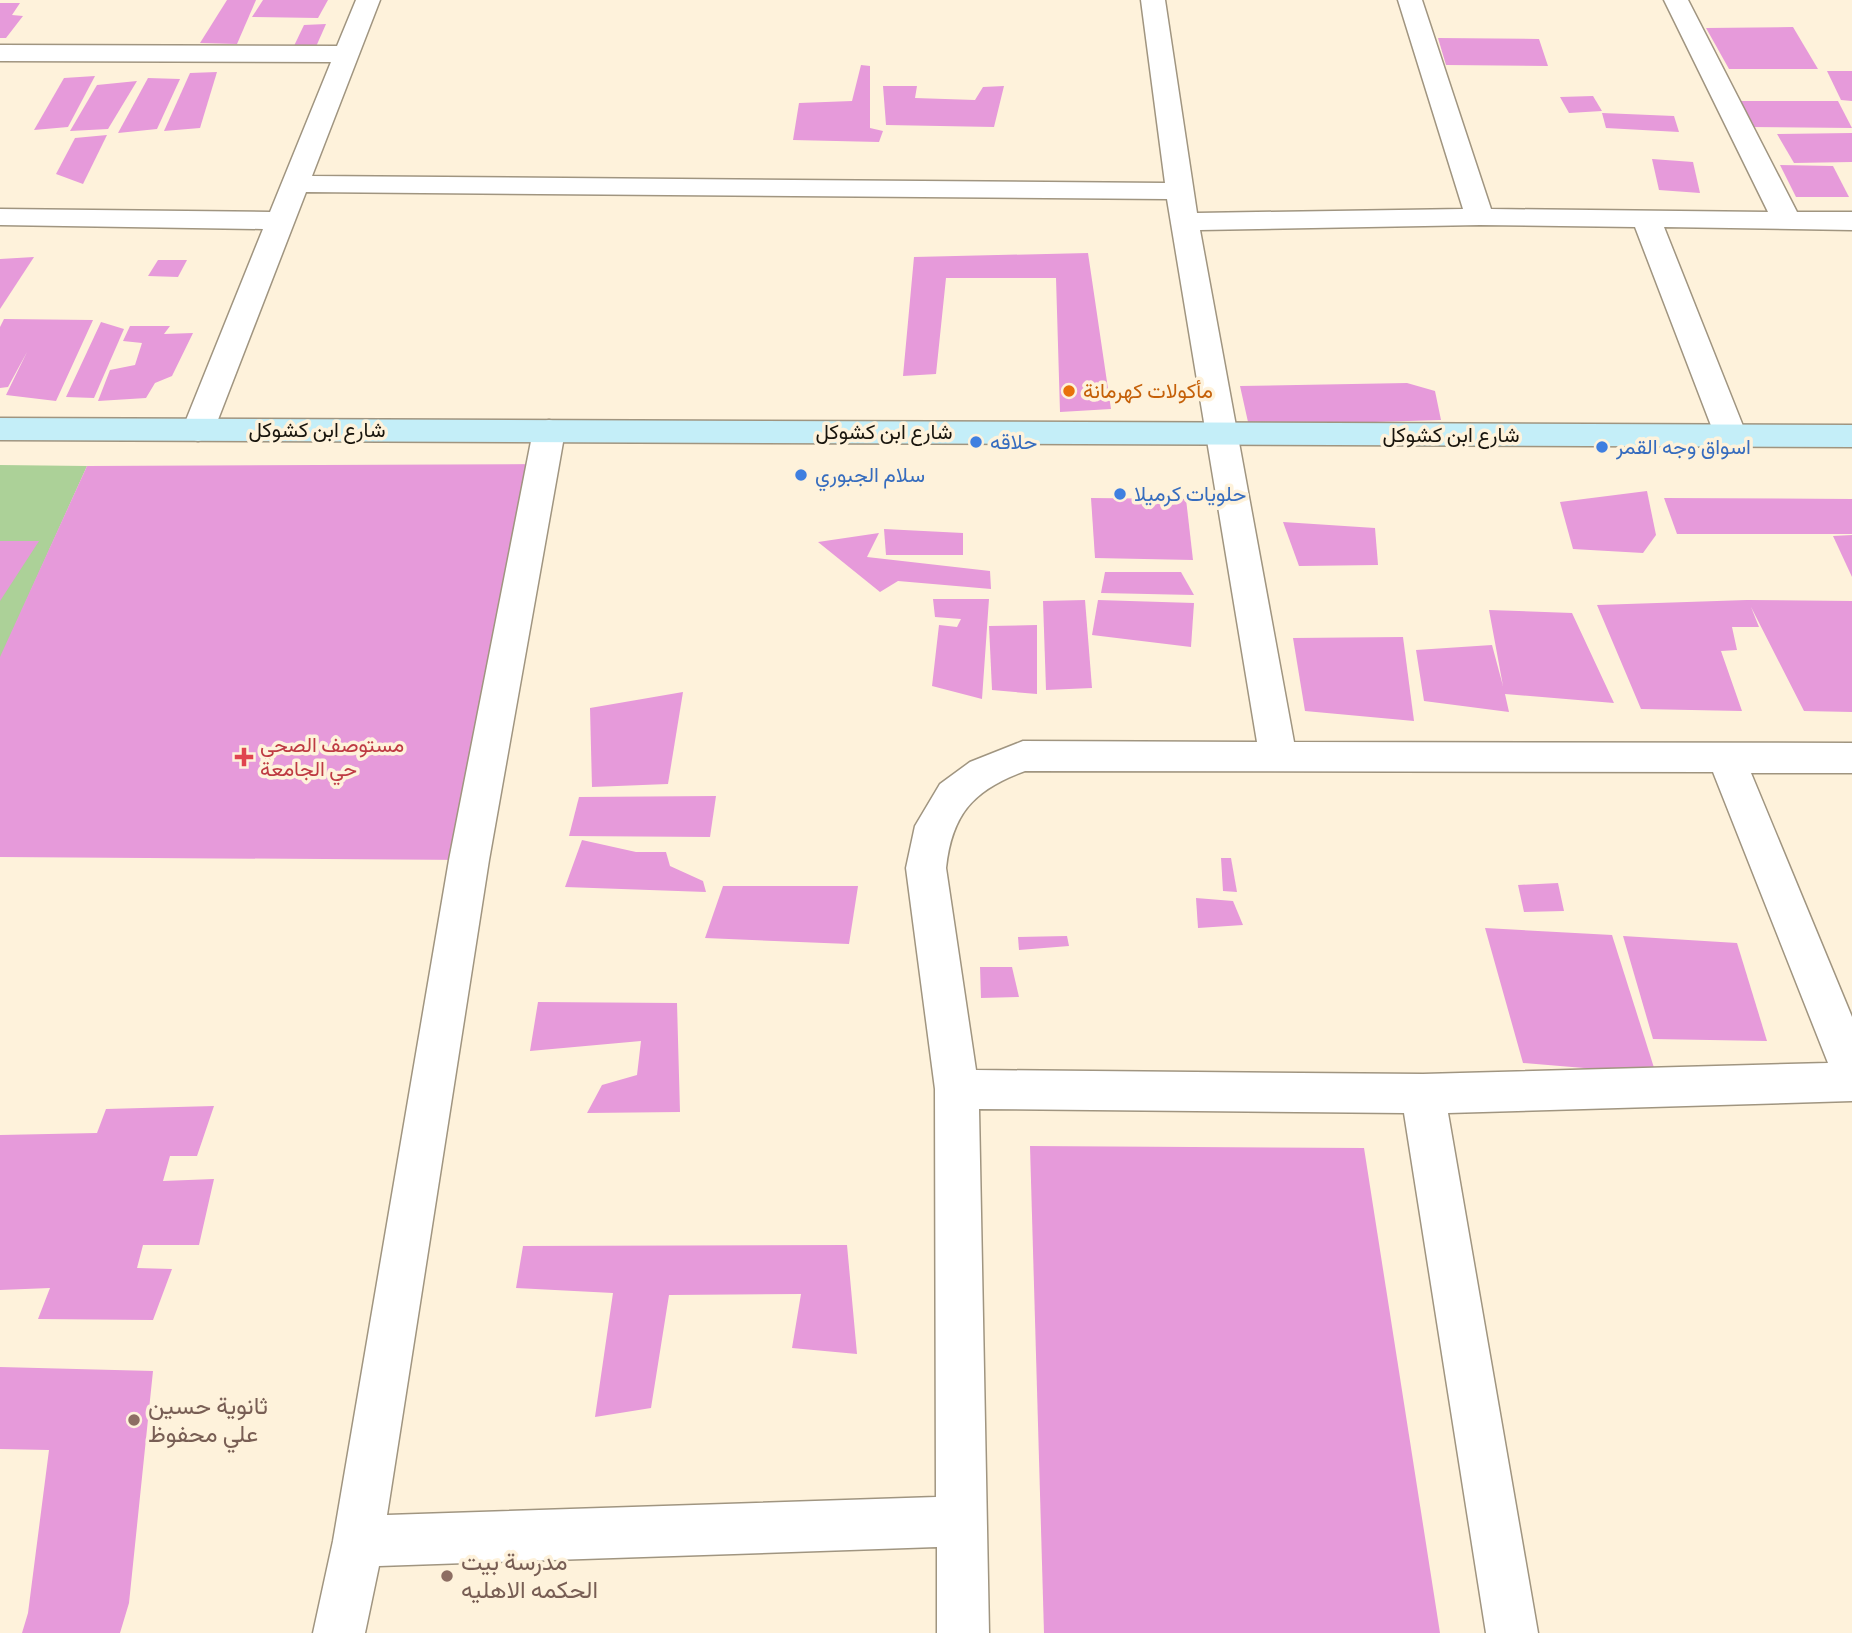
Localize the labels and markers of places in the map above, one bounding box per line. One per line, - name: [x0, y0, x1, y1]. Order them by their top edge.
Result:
- place label: مأكولات كهرمانة: [1083, 377, 1213, 404]
- marker: مأكولات كهرمانة: [1061, 383, 1077, 399]
- place label: حلاقه: [990, 428, 1037, 455]
- place label: اسواق وجه القمر: [1615, 433, 1751, 460]
- marker: حلاقه: [968, 434, 984, 450]
- marker: اسواق وجه القمر: [1594, 439, 1610, 455]
- place label: سلام الجبوري: [815, 461, 925, 492]
- marker: سلام الجبوري: [793, 467, 809, 483]
- place label: حلويات كرميلا: [1134, 480, 1246, 507]
- marker: حلويات كرميلا: [1112, 486, 1128, 502]
- place label: مستوصف الصحي حي الجامعة: [260, 731, 404, 786]
- marker: مستوصف الصحي حي الجامعة: [234, 747, 254, 767]
- place label: ثانوية حسين علي محفوظ: [148, 1390, 268, 1453]
- marker: ثانوية حسين علي محفوظ: [126, 1412, 142, 1428]
- place label: مدرسة بيت الحكمه الاهليه: [461, 1546, 598, 1605]
- marker: مدرسة بيت الحكمه الاهليه: [439, 1568, 455, 1584]

